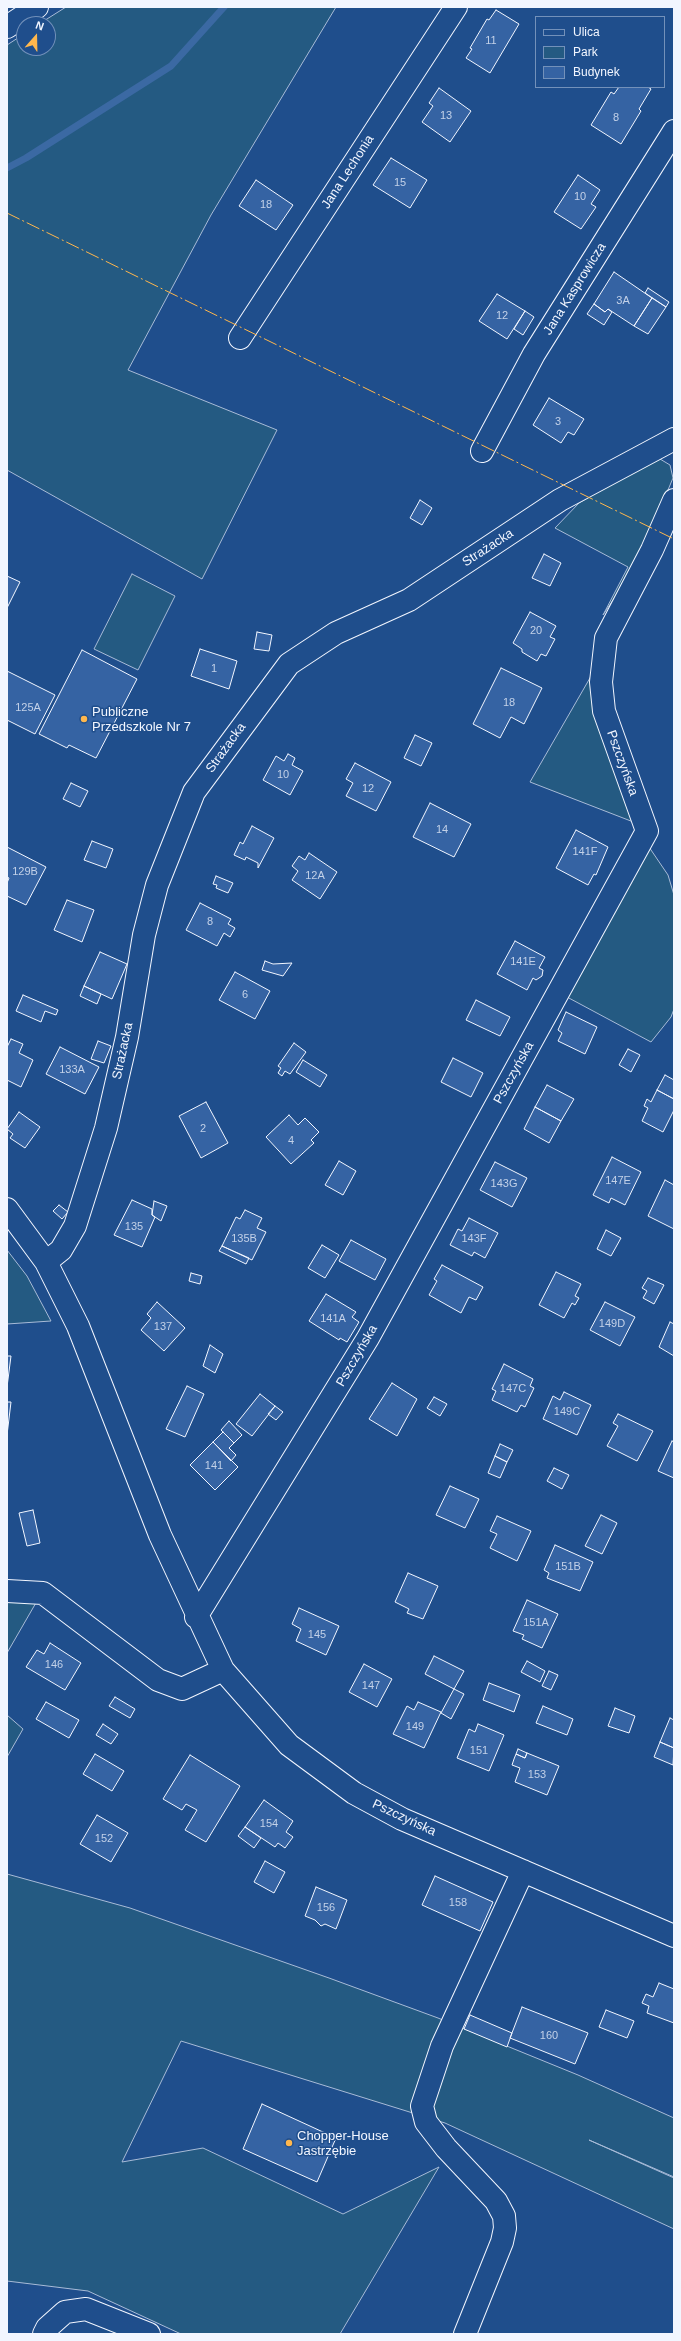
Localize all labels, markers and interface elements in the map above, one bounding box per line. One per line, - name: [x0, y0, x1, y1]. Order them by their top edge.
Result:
- north arrow: [16, 16, 56, 56]
- legend: [535, 16, 665, 88]
- text: N: [34, 19, 46, 33]
- text: Ulica: [573, 25, 600, 39]
- house number: 11: [485, 34, 497, 48]
- text: Park: [573, 45, 598, 59]
- text: Budynek: [573, 65, 620, 79]
- house number: 13: [440, 109, 452, 123]
- house number: 8: [613, 111, 619, 125]
- street label: Jana Lechonia: [318, 132, 378, 212]
- house number: 15: [394, 176, 406, 190]
- house number: 10: [574, 190, 586, 204]
- house number: 18: [260, 198, 272, 212]
- street label: Jana Kasprowicza: [540, 240, 610, 338]
- house number: 3A: [616, 294, 630, 308]
- house number: 12: [496, 309, 508, 323]
- house number: 3: [555, 415, 561, 429]
- street label: Strażacka: [460, 526, 516, 570]
- house number: 20: [530, 624, 542, 638]
- house number: 1: [211, 662, 217, 676]
- house number: 18: [503, 696, 515, 710]
- house number: 125A: [15, 701, 41, 715]
- place label: Publiczne Przedszkole Nr 7: [92, 704, 191, 735]
- marker: Publiczne Przedszkole Nr 7: [79, 714, 89, 724]
- street label: Strażacka: [203, 720, 249, 776]
- street label: Pszczyńska: [603, 728, 641, 798]
- house number: 10: [277, 768, 289, 782]
- house number: 12: [362, 782, 374, 796]
- house number: 14: [436, 823, 448, 837]
- house number: 141F: [572, 845, 598, 859]
- house number: 129B: [12, 865, 38, 879]
- house number: 12A: [305, 869, 325, 883]
- house number: 8: [207, 915, 213, 929]
- house number: 141E: [510, 955, 536, 969]
- house number: 6: [242, 988, 248, 1002]
- street label: Strażacka: [109, 1021, 137, 1081]
- street label: Pszczyńska: [491, 1039, 537, 1107]
- house number: 133A: [59, 1063, 85, 1077]
- house number: 2: [200, 1122, 206, 1136]
- house number: 4: [288, 1134, 294, 1148]
- house number: 147E: [605, 1174, 631, 1188]
- house number: 143G: [491, 1177, 517, 1191]
- house number: 135: [125, 1220, 143, 1234]
- house number: 135B: [231, 1232, 257, 1246]
- house number: 143F: [461, 1232, 487, 1246]
- house number: 141A: [320, 1312, 346, 1326]
- house number: 149D: [599, 1317, 625, 1331]
- house number: 137: [154, 1320, 172, 1334]
- street label: Pszczyńska: [333, 1322, 381, 1390]
- house number: 147C: [500, 1382, 526, 1396]
- house number: 149C: [554, 1405, 580, 1419]
- house number: 141: [205, 1459, 223, 1473]
- house number: 151B: [555, 1560, 581, 1574]
- house number: 151A: [523, 1616, 549, 1630]
- house number: 145: [308, 1628, 326, 1642]
- house number: 146: [45, 1658, 63, 1672]
- house number: 147: [362, 1679, 380, 1693]
- house number: 149: [406, 1720, 424, 1734]
- house number: 151: [470, 1744, 488, 1758]
- house number: 153: [528, 1768, 546, 1782]
- street label: Pszczyńska: [370, 1796, 438, 1840]
- house number: 154: [260, 1817, 278, 1831]
- house number: 152: [95, 1832, 113, 1846]
- house number: 158: [449, 1896, 467, 1910]
- house number: 156: [317, 1901, 335, 1915]
- house number: 160: [540, 2029, 558, 2043]
- place label: Chopper-House Jastrzębie: [297, 2128, 389, 2159]
- marker: Chopper-House Jastrzębie: [284, 2138, 294, 2148]

